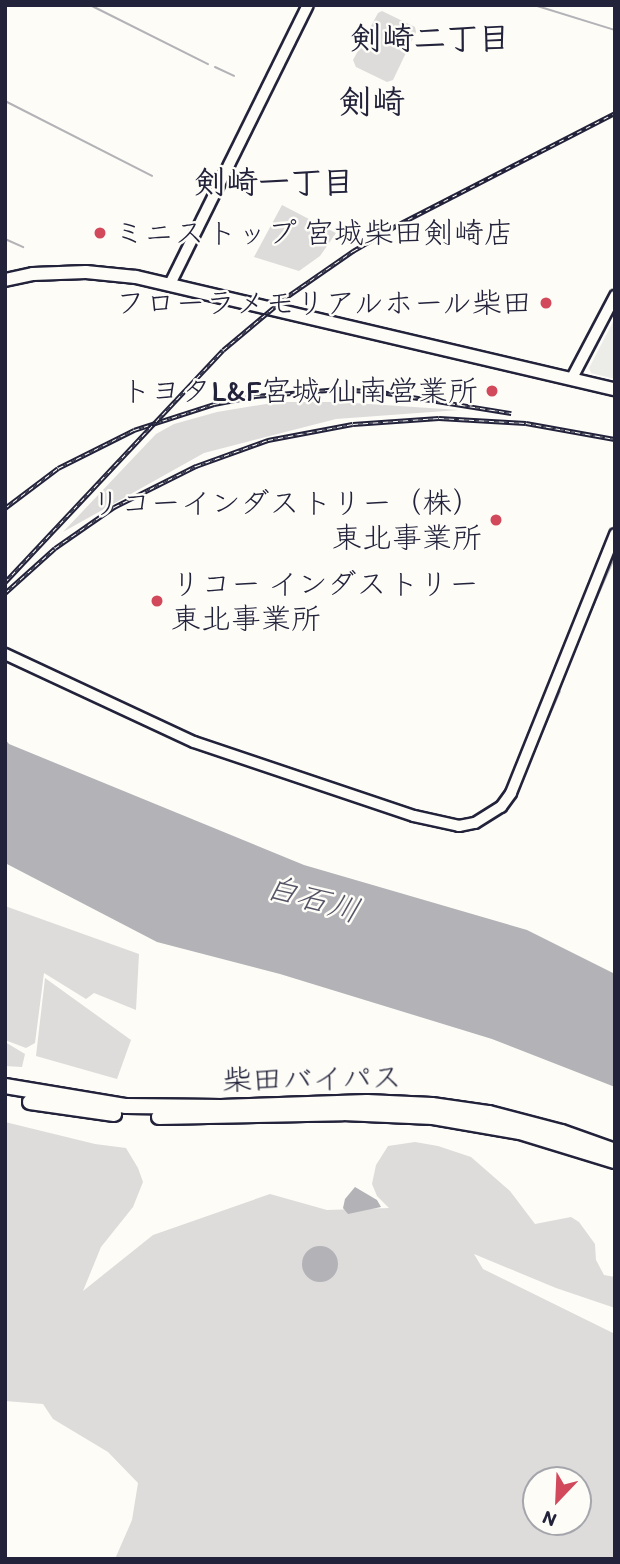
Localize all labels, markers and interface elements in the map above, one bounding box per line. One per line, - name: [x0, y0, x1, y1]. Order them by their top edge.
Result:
- district label: 剣崎二丁目: [350, 19, 510, 57]
- district label: 剣崎: [339, 82, 405, 122]
- district label: 剣崎一丁目: [194, 163, 354, 201]
- place label: ミニストップ 宮城柴田剣崎店: [114, 215, 511, 251]
- marker: ミニストップ 宮城柴田剣崎店: [92, 225, 108, 241]
- place label: フローラメモリアルホール柴田: [112, 285, 532, 321]
- marker: フローラメモリアルホール柴田: [538, 295, 554, 311]
- place label: トヨタL&F宮城 仙南営業所: [121, 373, 478, 409]
- marker: トヨタL&F宮城 仙南営業所: [484, 383, 500, 399]
- place label: リコーインダストリー（株） 東北事業所: [92, 485, 482, 556]
- marker: リコーインダストリー（株） 東北事業所: [488, 512, 504, 528]
- place label: リコー インダストリー 東北事業所: [171, 566, 478, 636]
- marker: リコー インダストリー 東北事業所: [149, 593, 165, 609]
- water label: 白石川: [262, 867, 364, 931]
- street label: 柴田バイパス: [222, 1059, 402, 1099]
- north arrow: [522, 1466, 592, 1536]
- text: N: [539, 1506, 560, 1532]

